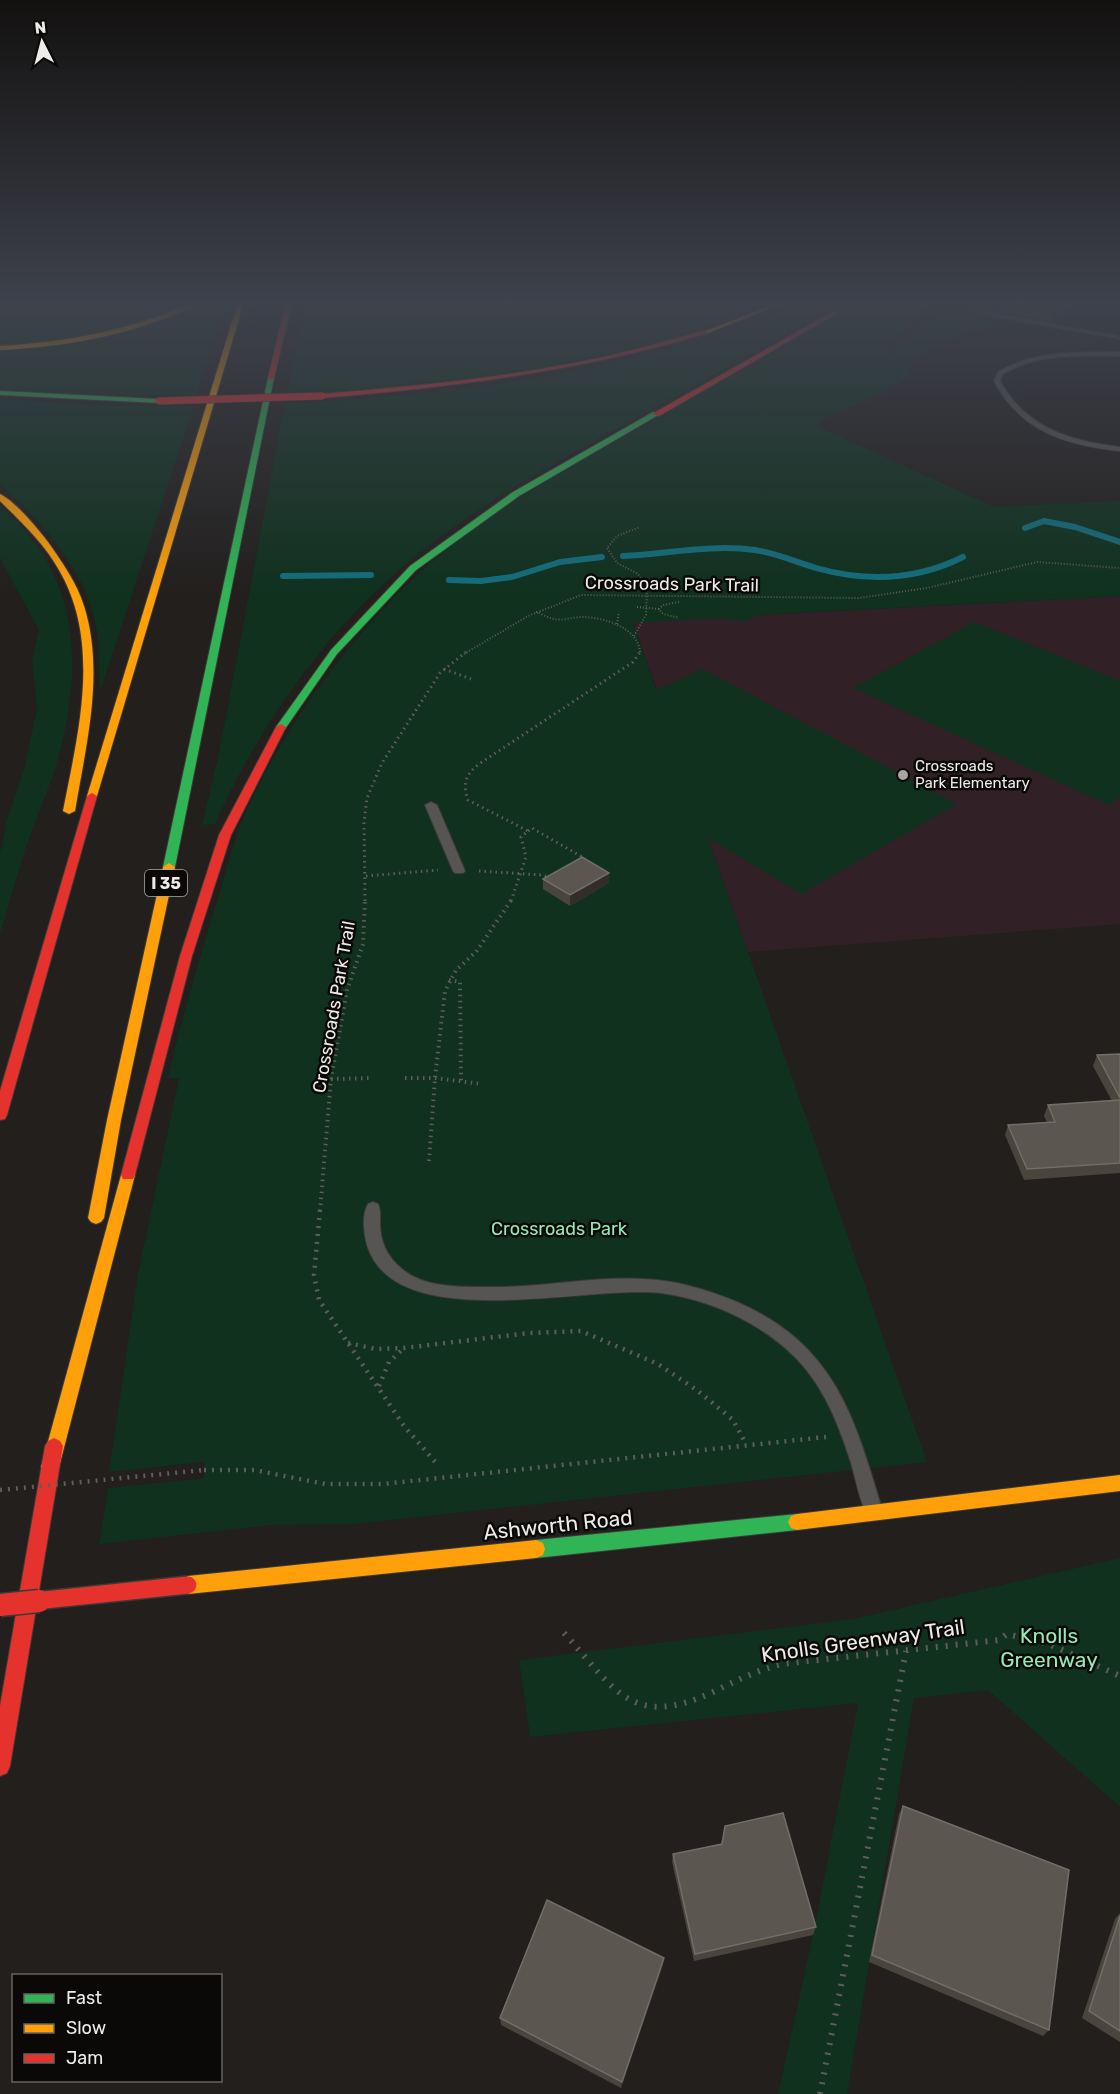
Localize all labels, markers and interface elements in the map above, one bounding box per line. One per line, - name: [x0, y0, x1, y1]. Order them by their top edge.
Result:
- north arrow: [12, 12, 72, 72]
- text: N: [34, 18, 47, 38]
- street label: Crossroads Park Trail: [585, 571, 759, 597]
- place label: Crossroads Park Elementary: [915, 757, 1030, 792]
- marker: Crossroads Park Elementary: [896, 768, 910, 782]
- road number: I 35: [145, 870, 187, 896]
- street label: Crossroads Park Trail: [308, 919, 360, 1095]
- park label: Crossroads Park: [491, 1218, 628, 1240]
- street label: Ashworth Road: [482, 1504, 634, 1545]
- street label: Knolls Greenway Trail: [760, 1614, 966, 1667]
- park label: Knolls Greenway: [1000, 1623, 1098, 1672]
- legend: [12, 1974, 222, 2082]
- text: Fast: [66, 1987, 102, 2009]
- text: Slow: [66, 2017, 106, 2039]
- text: Jam: [66, 2047, 103, 2069]

